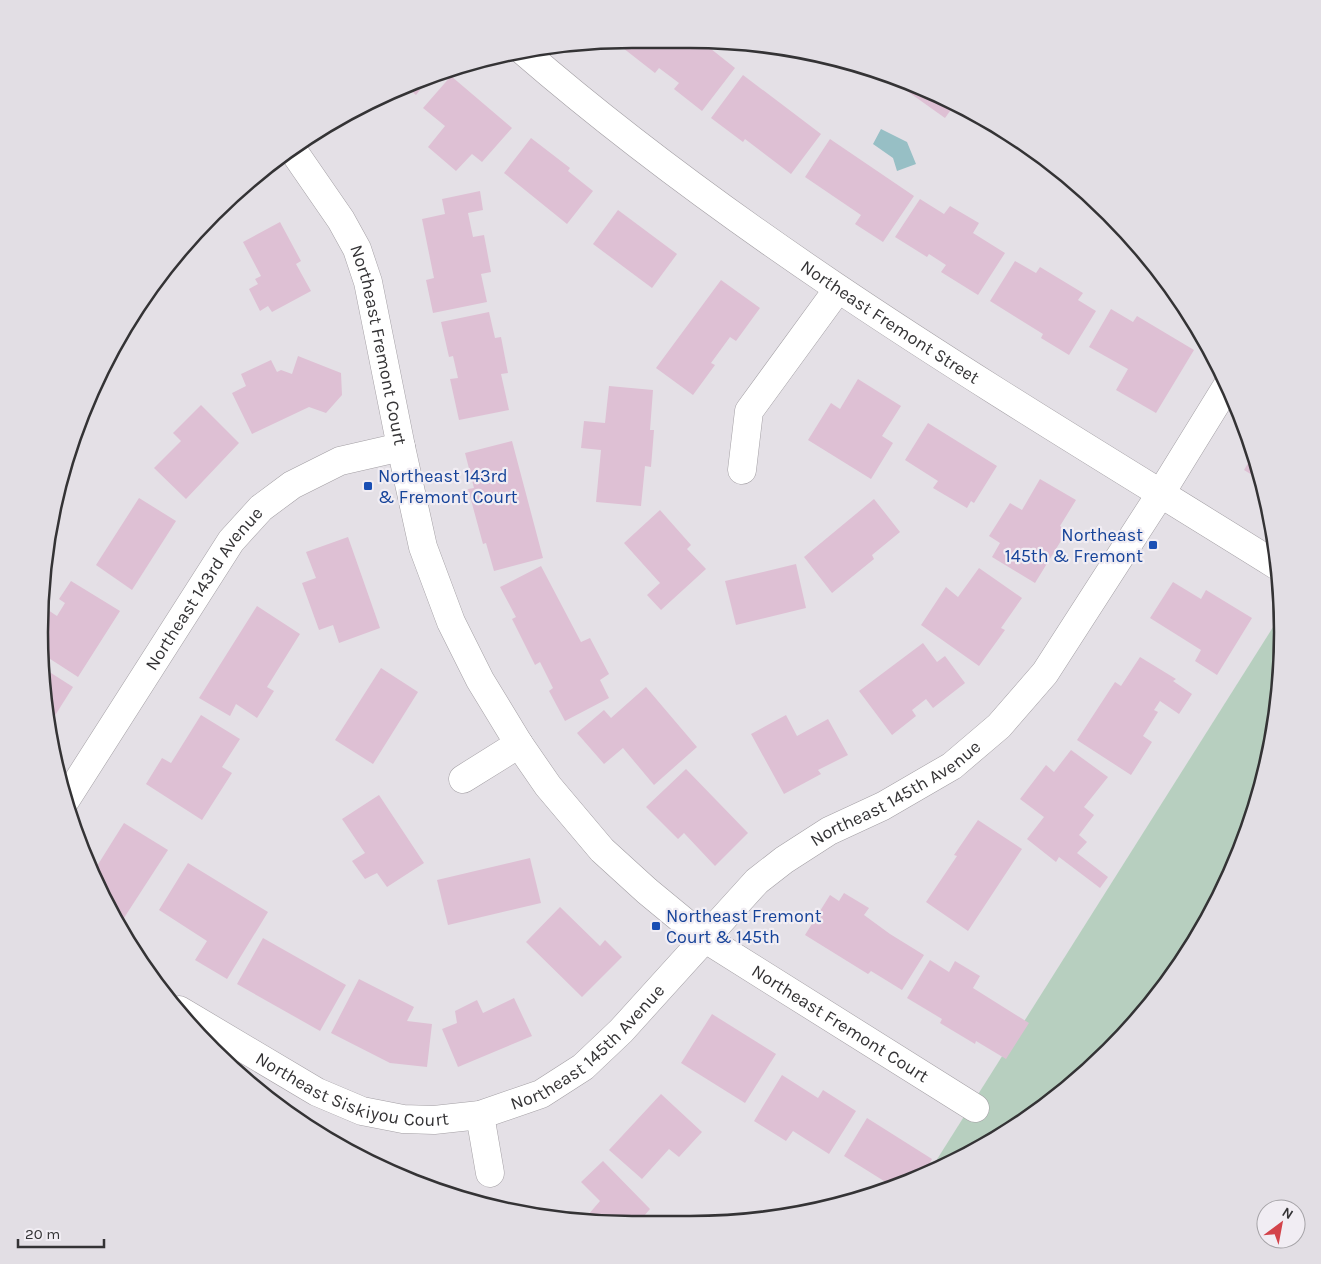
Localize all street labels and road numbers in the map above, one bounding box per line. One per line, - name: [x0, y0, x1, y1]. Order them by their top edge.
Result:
- street label: Northeast Fremont Court: [345, 242, 411, 447]
- street label: Northeast Fremont Street: [796, 255, 984, 389]
- street label: Northeast 143rd Avenue: [140, 502, 268, 674]
- street label: Northeast 145th Avenue: [806, 736, 985, 851]
- street label: Northeast Fremont Court: [748, 960, 933, 1087]
- street label: Northeast 145th Avenue: [507, 980, 669, 1115]
- street label: Northeast Siskiyou Court: [252, 1047, 450, 1131]

